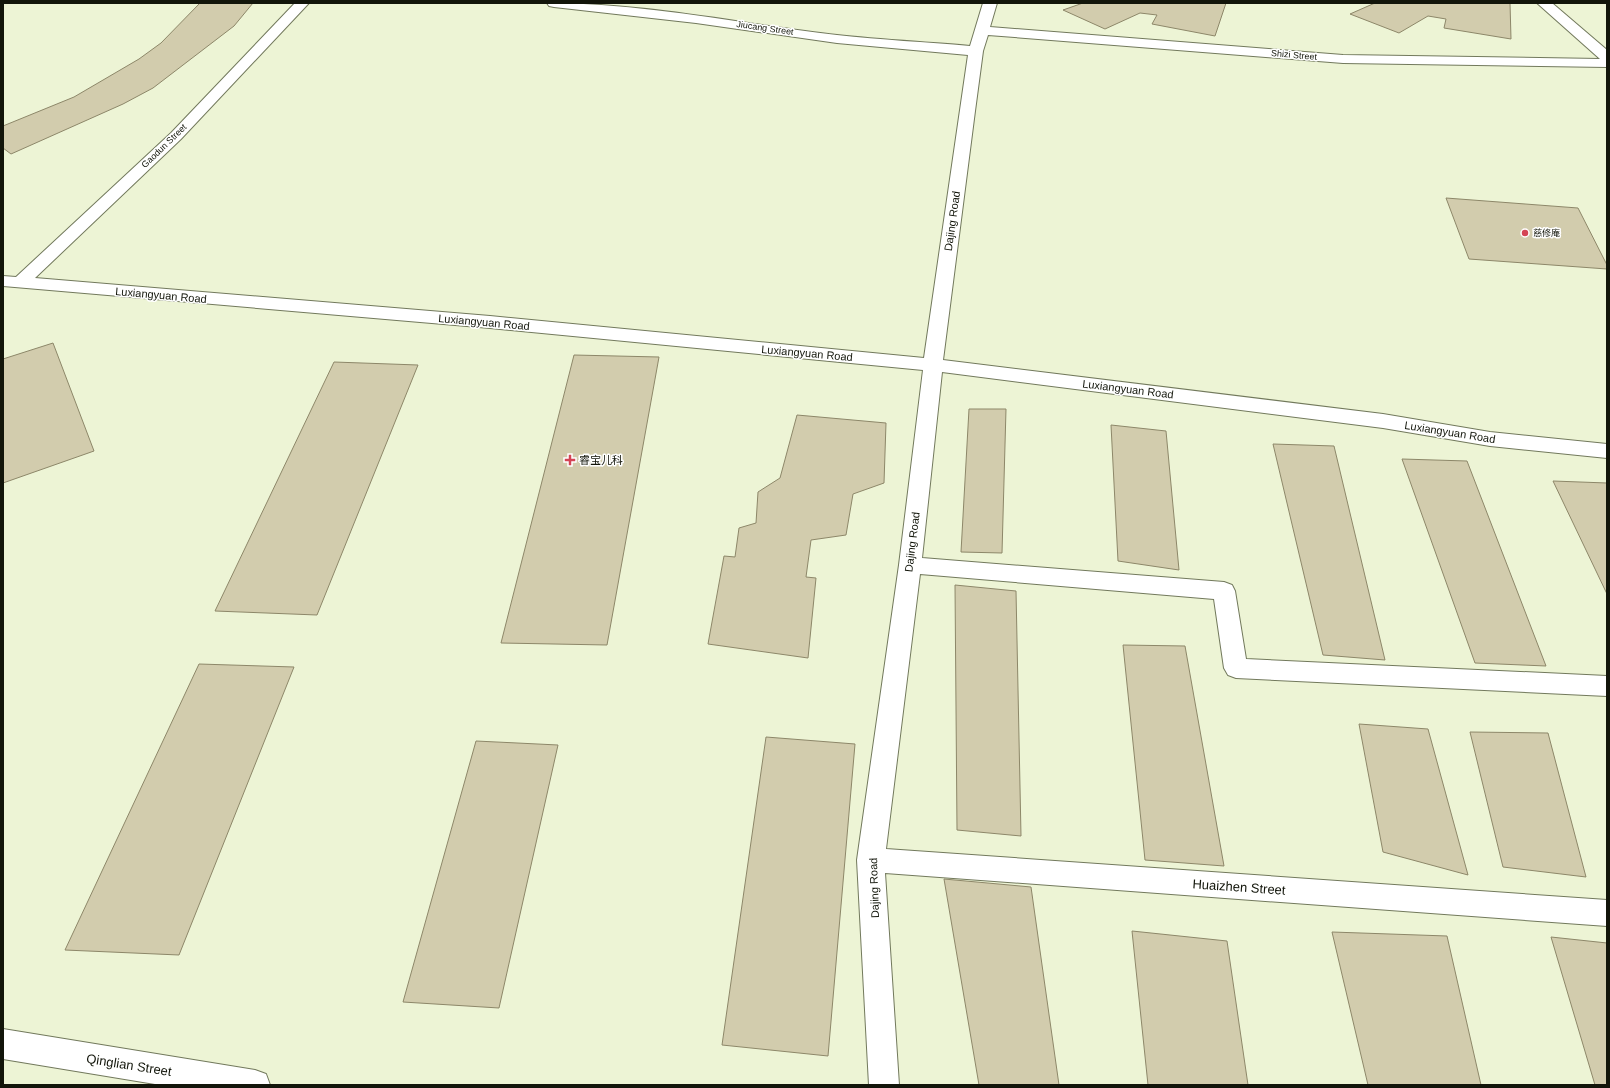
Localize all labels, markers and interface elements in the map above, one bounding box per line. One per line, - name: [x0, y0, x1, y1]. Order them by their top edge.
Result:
- street label: Jiucang Street: [736, 19, 795, 37]
- street label: Shizi Street: [1271, 48, 1318, 62]
- street label: Gaodun Street: [139, 122, 189, 170]
- street label: Dajing Road: [942, 190, 962, 252]
- marker: 慈修庵: [1520, 228, 1530, 238]
- place label: 慈修庵: [1533, 228, 1560, 238]
- street label: Luxiangyuan Road: [115, 285, 207, 305]
- street label: Luxiangyuan Road: [438, 312, 530, 332]
- street label: Luxiangyuan Road: [761, 343, 853, 363]
- street label: Luxiangyuan Road: [1082, 377, 1174, 401]
- street label: Luxiangyuan Road: [1404, 419, 1496, 445]
- marker: 睿宝儿科: [564, 454, 576, 466]
- place label: 睿宝儿科: [579, 454, 623, 466]
- street label: Dajing Road: [902, 511, 922, 573]
- street label: Dajing Road: [867, 858, 881, 918]
- street label: Huaizhen Street: [1192, 876, 1286, 898]
- street label: Qinglian Street: [85, 1051, 173, 1079]

